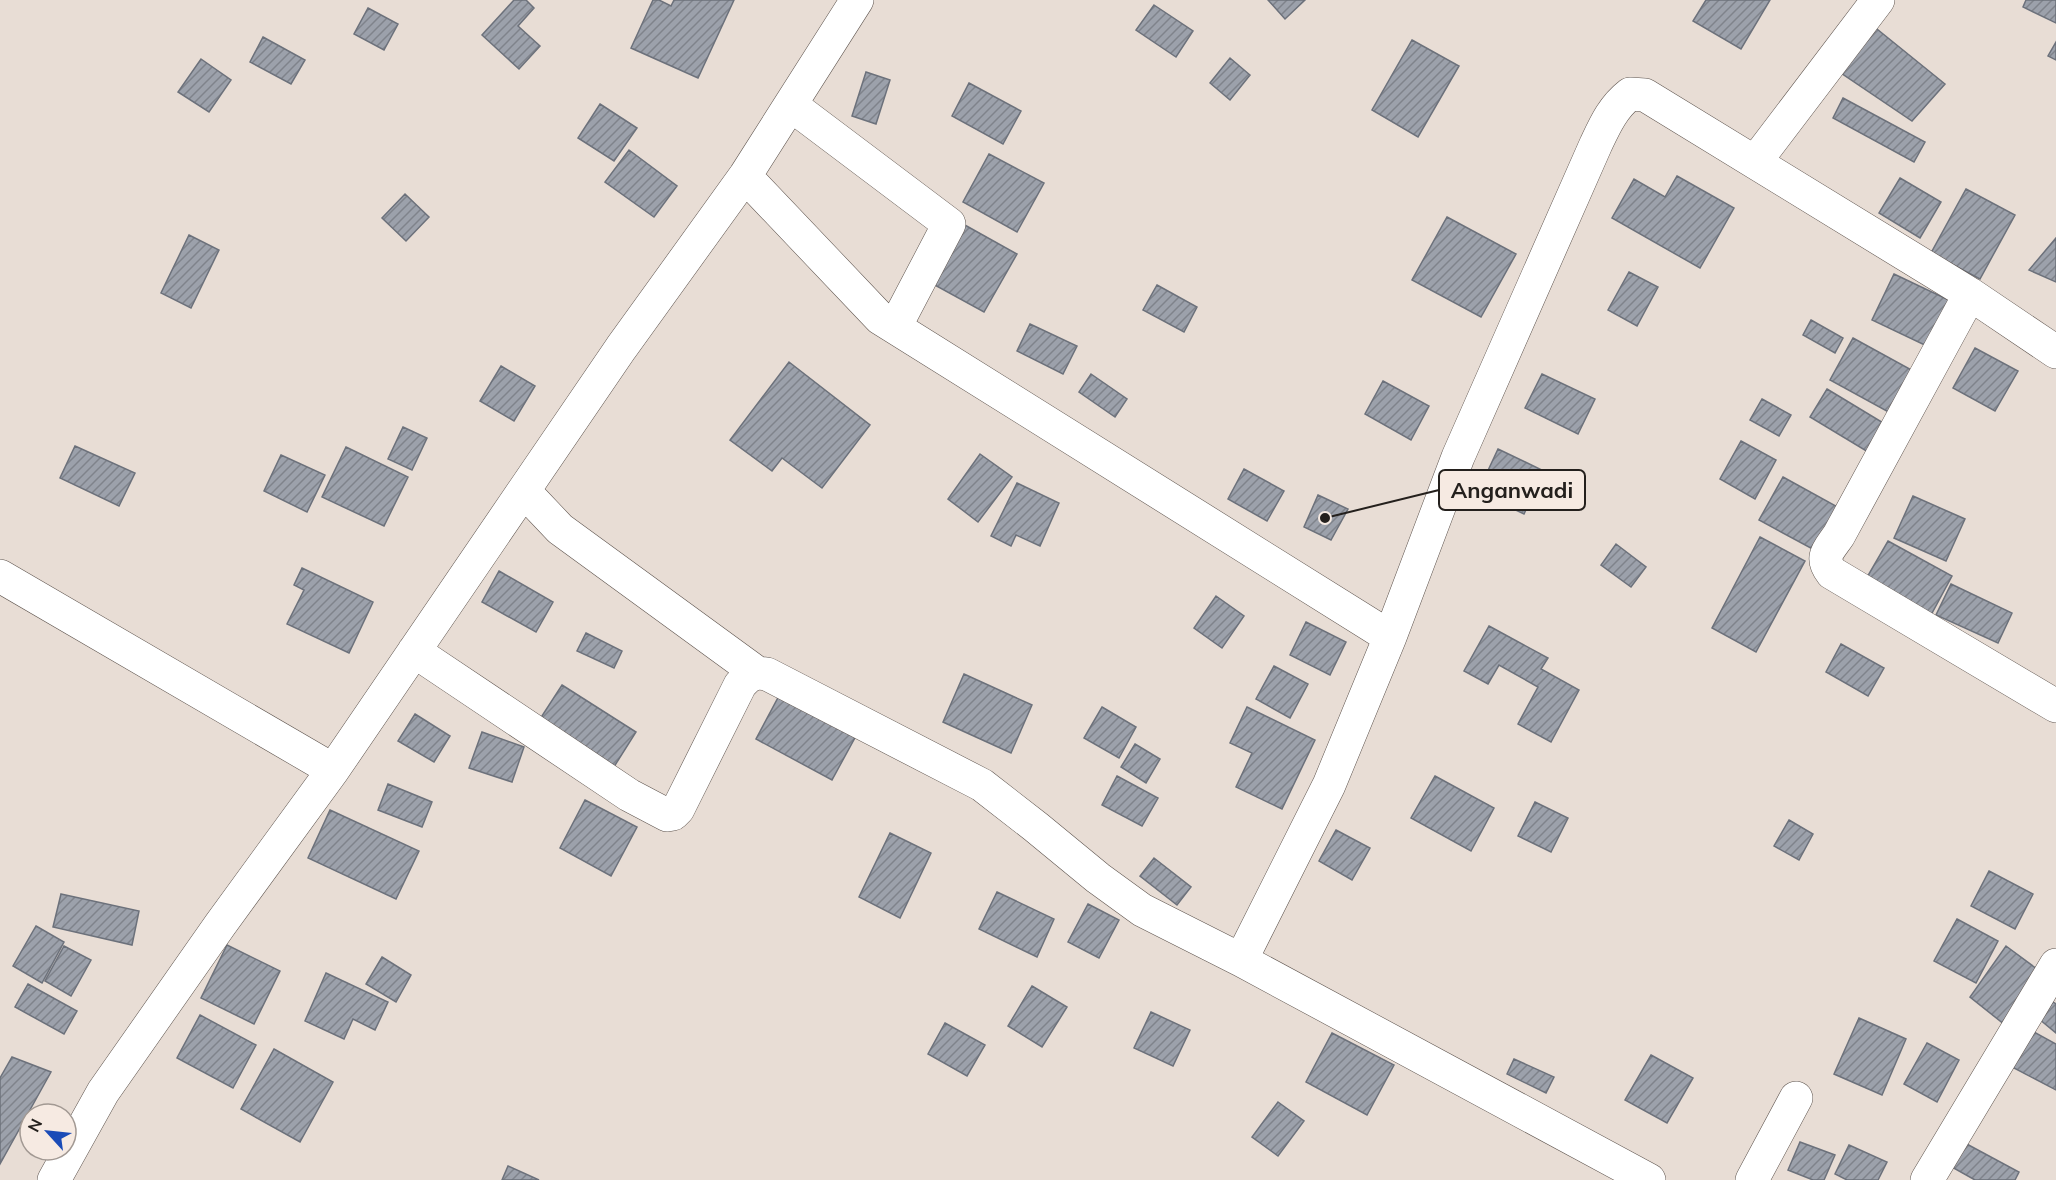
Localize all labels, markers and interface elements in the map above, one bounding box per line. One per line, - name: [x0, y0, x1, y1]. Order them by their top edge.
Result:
- callout: Anganwadi: [1439, 470, 1585, 510]
- text: Anganwadi: [1451, 476, 1573, 504]
- north arrow: [18, 1102, 78, 1162]
- text: N: [23, 1115, 46, 1135]

